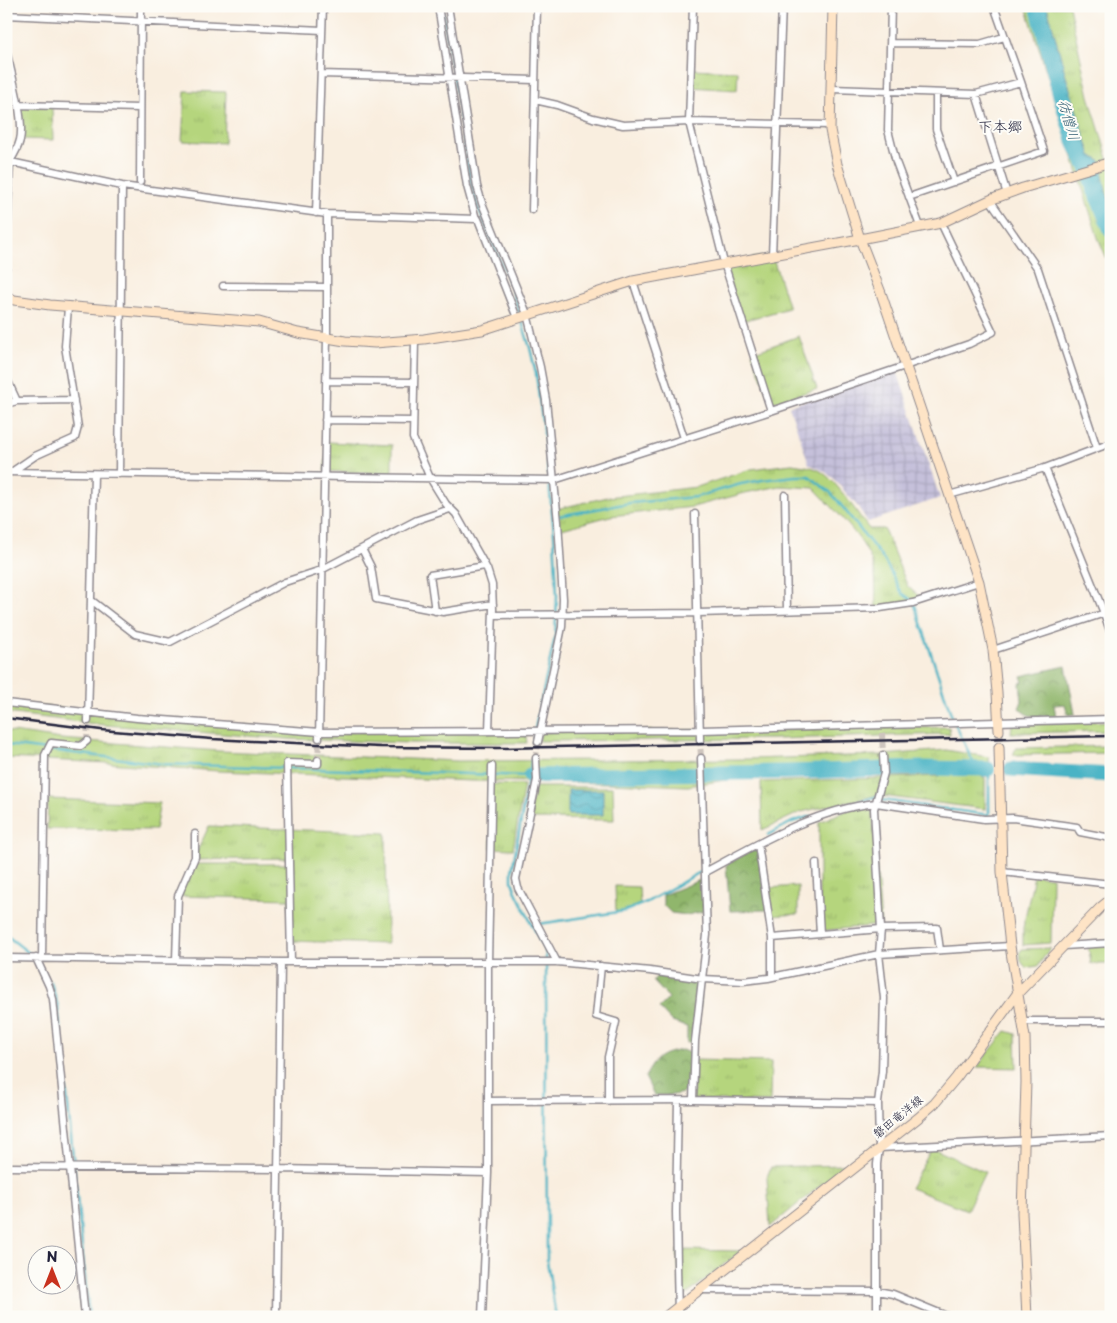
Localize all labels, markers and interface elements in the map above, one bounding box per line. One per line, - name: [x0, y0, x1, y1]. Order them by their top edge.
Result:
- water label: 彷僧川: [1054, 97, 1085, 143]
- district label: 下本郷: [977, 114, 1023, 137]
- street label: 磐田竜洋線: [868, 1090, 926, 1142]
- north arrow: [28, 1246, 78, 1296]
- text: N: [46, 1246, 58, 1267]

